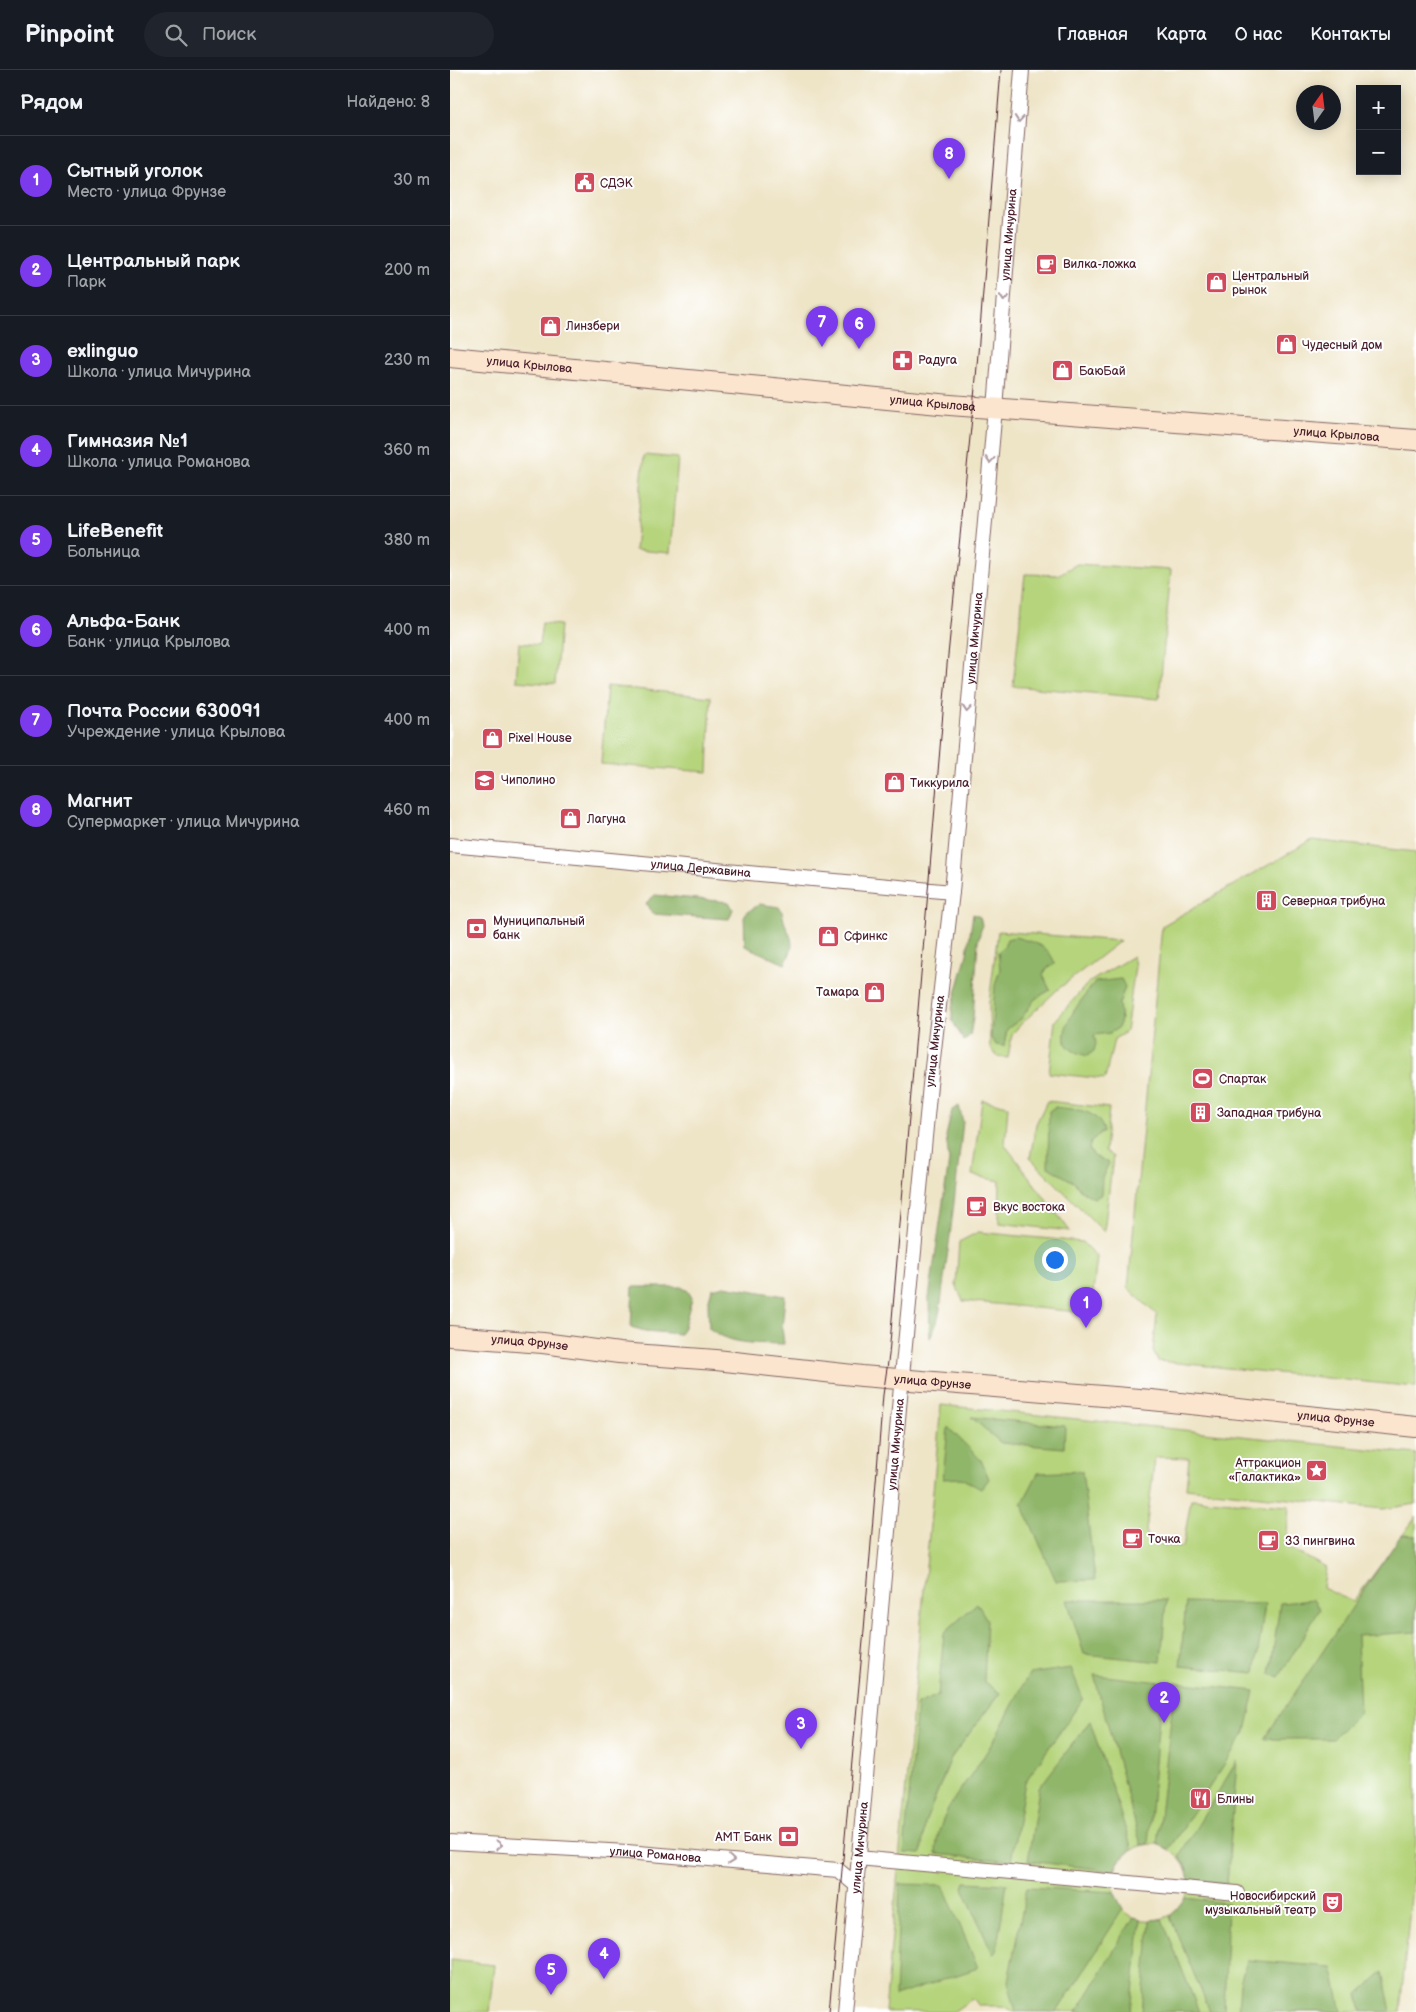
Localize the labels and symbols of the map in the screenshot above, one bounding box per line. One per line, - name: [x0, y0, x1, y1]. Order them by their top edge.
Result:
- north arrow: [1296, 85, 1341, 130]
- one-way arrow: [1013, 115, 1024, 123]
- pin: 8: [933, 138, 965, 179]
- public building icon: СДЭК: [572, 171, 596, 195]
- place label: СДЭК: [600, 176, 633, 191]
- street label: улица Мичурина: [998, 188, 1021, 281]
- cafe icon: Вилка-ложка: [1035, 252, 1059, 276]
- place label: Вилка-ложка: [1063, 257, 1136, 272]
- place label: Центральный рынок: [1232, 269, 1309, 298]
- shop icon: Центральный рынок: [1204, 271, 1228, 295]
- one-way arrow: [999, 294, 1010, 302]
- pin: 7: [806, 306, 838, 347]
- pin: 6: [843, 308, 875, 349]
- shop icon: Линзбери: [538, 314, 562, 338]
- place label: Линзбери: [565, 319, 620, 334]
- shop icon: Чудесный дом: [1274, 333, 1298, 357]
- place label: Чудесный дом: [1302, 338, 1382, 353]
- pharmacy icon: Радуга: [890, 348, 914, 372]
- place label: Радуга: [918, 353, 957, 368]
- street label: улица Крылова: [486, 354, 573, 377]
- shop icon: БаюБай: [1051, 359, 1075, 383]
- place label: БаюБай: [1079, 364, 1126, 379]
- street label: улица Крылова: [889, 392, 976, 415]
- street label: улица Крылова: [1293, 424, 1380, 445]
- one-way arrow: [985, 456, 996, 464]
- street label: улица Мичурина: [963, 592, 987, 685]
- one-way arrow: [962, 705, 973, 713]
- shop icon: Pixel House: [480, 726, 504, 750]
- place label: Pixel House: [508, 731, 572, 746]
- school or university icon: Чиполино: [473, 768, 497, 792]
- shop icon: Тиккурила: [882, 771, 906, 795]
- place label: Чиполино: [501, 773, 555, 788]
- place label: Тиккурила: [910, 776, 969, 791]
- shop icon: Лагуна: [559, 807, 583, 831]
- place label: Лагуна: [586, 812, 626, 827]
- street label: улица Державина: [650, 857, 752, 881]
- building icon: Северная трибуна: [1254, 889, 1278, 913]
- place label: Северная трибуна: [1282, 894, 1385, 909]
- place label: Муниципальный банк: [493, 914, 585, 943]
- bank icon: Муниципальный банк: [465, 916, 489, 940]
- shop icon: Сфинкс: [816, 924, 840, 948]
- place label: Сфинкс: [844, 929, 888, 944]
- shop icon: Тамара: [863, 980, 887, 1004]
- place label: Тамара: [816, 985, 859, 1000]
- street label: улица Мичурина: [923, 994, 948, 1088]
- sports icon: Спартак: [1191, 1067, 1215, 1091]
- place label: Спартак: [1219, 1072, 1267, 1087]
- building icon: Западная трибуна: [1189, 1101, 1213, 1125]
- place label: Западная трибуна: [1217, 1106, 1321, 1121]
- cafe icon: Вкус востока: [965, 1195, 989, 1219]
- place label: Вкус востока: [993, 1200, 1065, 1215]
- your location: [1042, 1247, 1068, 1273]
- pin: 1: [1070, 1287, 1102, 1328]
- street label: улица Фрунзе: [491, 1332, 569, 1354]
- street label: улица Фрунзе: [893, 1372, 972, 1393]
- street label: улица Мичурина: [885, 1398, 908, 1491]
- street label: улица Фрунзе: [1297, 1408, 1376, 1431]
- place label: Аттракцион «Галактика»: [1228, 1456, 1301, 1485]
- place icon: Аттракцион «Галактика»: [1305, 1458, 1329, 1482]
- cafe icon: Точка: [1120, 1527, 1144, 1551]
- cafe icon: 33 пингвина: [1257, 1529, 1281, 1553]
- place label: Точка: [1148, 1532, 1181, 1547]
- place label: 33 пингвина: [1285, 1534, 1355, 1549]
- pin: 2: [1148, 1682, 1180, 1723]
- pin: 3: [785, 1708, 817, 1749]
- restaurant icon: Блины: [1189, 1787, 1213, 1811]
- place label: Блины: [1217, 1792, 1254, 1807]
- street label: улица Мичурина: [849, 1801, 872, 1894]
- bank icon: AMT Банк: [776, 1825, 800, 1849]
- place label: AMT Банк: [715, 1830, 773, 1845]
- one-way arrow: [495, 1840, 503, 1850]
- street label: улица Романова: [609, 1844, 702, 1866]
- one-way arrow: [727, 1854, 735, 1865]
- place label: Новосибирский музыкальный театр: [1205, 1889, 1316, 1918]
- theatre icon: Новосибирский музыкальный театр: [1320, 1891, 1344, 1915]
- pin: 4: [588, 1938, 620, 1979]
- pin: 5: [535, 1954, 567, 1995]

